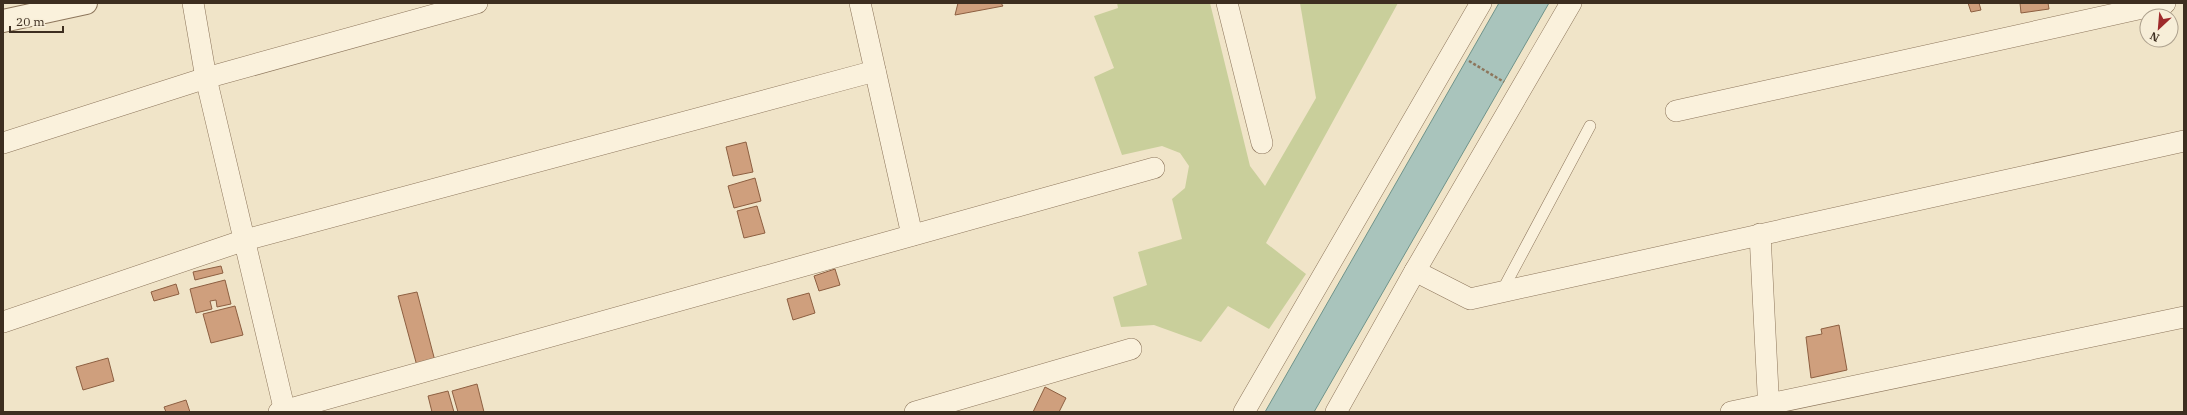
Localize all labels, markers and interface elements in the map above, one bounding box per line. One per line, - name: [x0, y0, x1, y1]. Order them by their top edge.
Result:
- scale bar: [10, 8, 63, 34]
- north arrow: [2139, 8, 2179, 48]
- text: 20 m: [16, 14, 45, 29]
- text: N: [2147, 29, 2162, 45]

